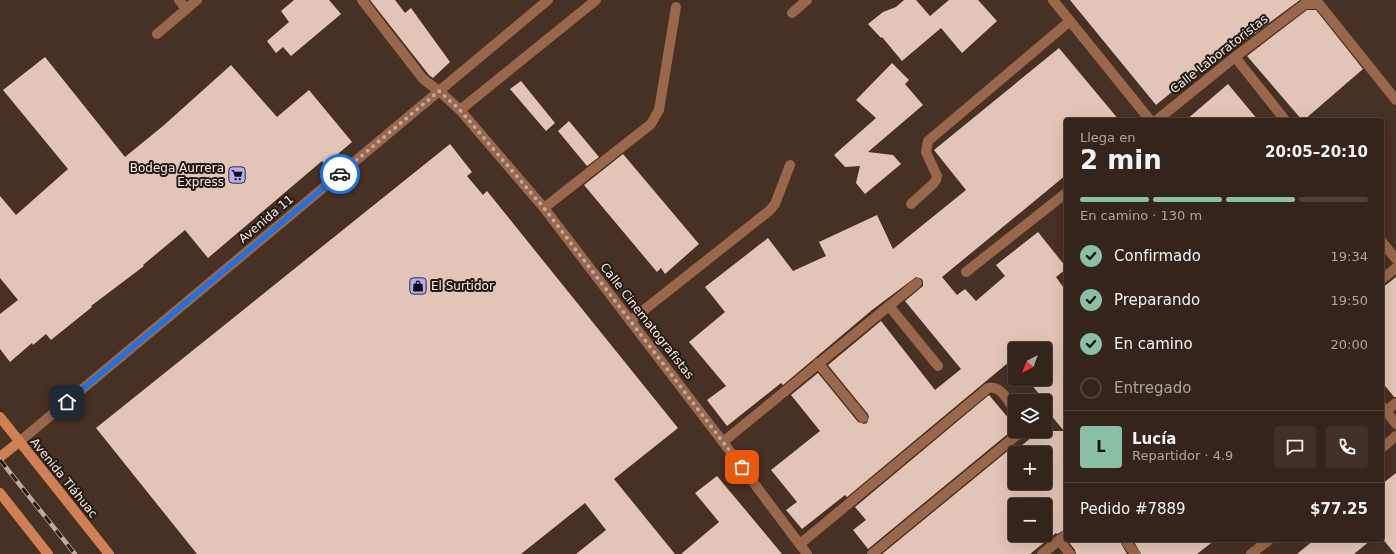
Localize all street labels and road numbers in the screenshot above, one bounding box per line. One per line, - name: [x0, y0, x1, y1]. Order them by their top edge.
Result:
- street label: Calle Laboratoristas: [1168, 12, 1270, 96]
- street label: Avenida 11: [236, 192, 296, 246]
- street label: Calle Cinematografistas: [597, 260, 697, 382]
- street label: Avenida Tláhuac: [27, 435, 101, 521]

